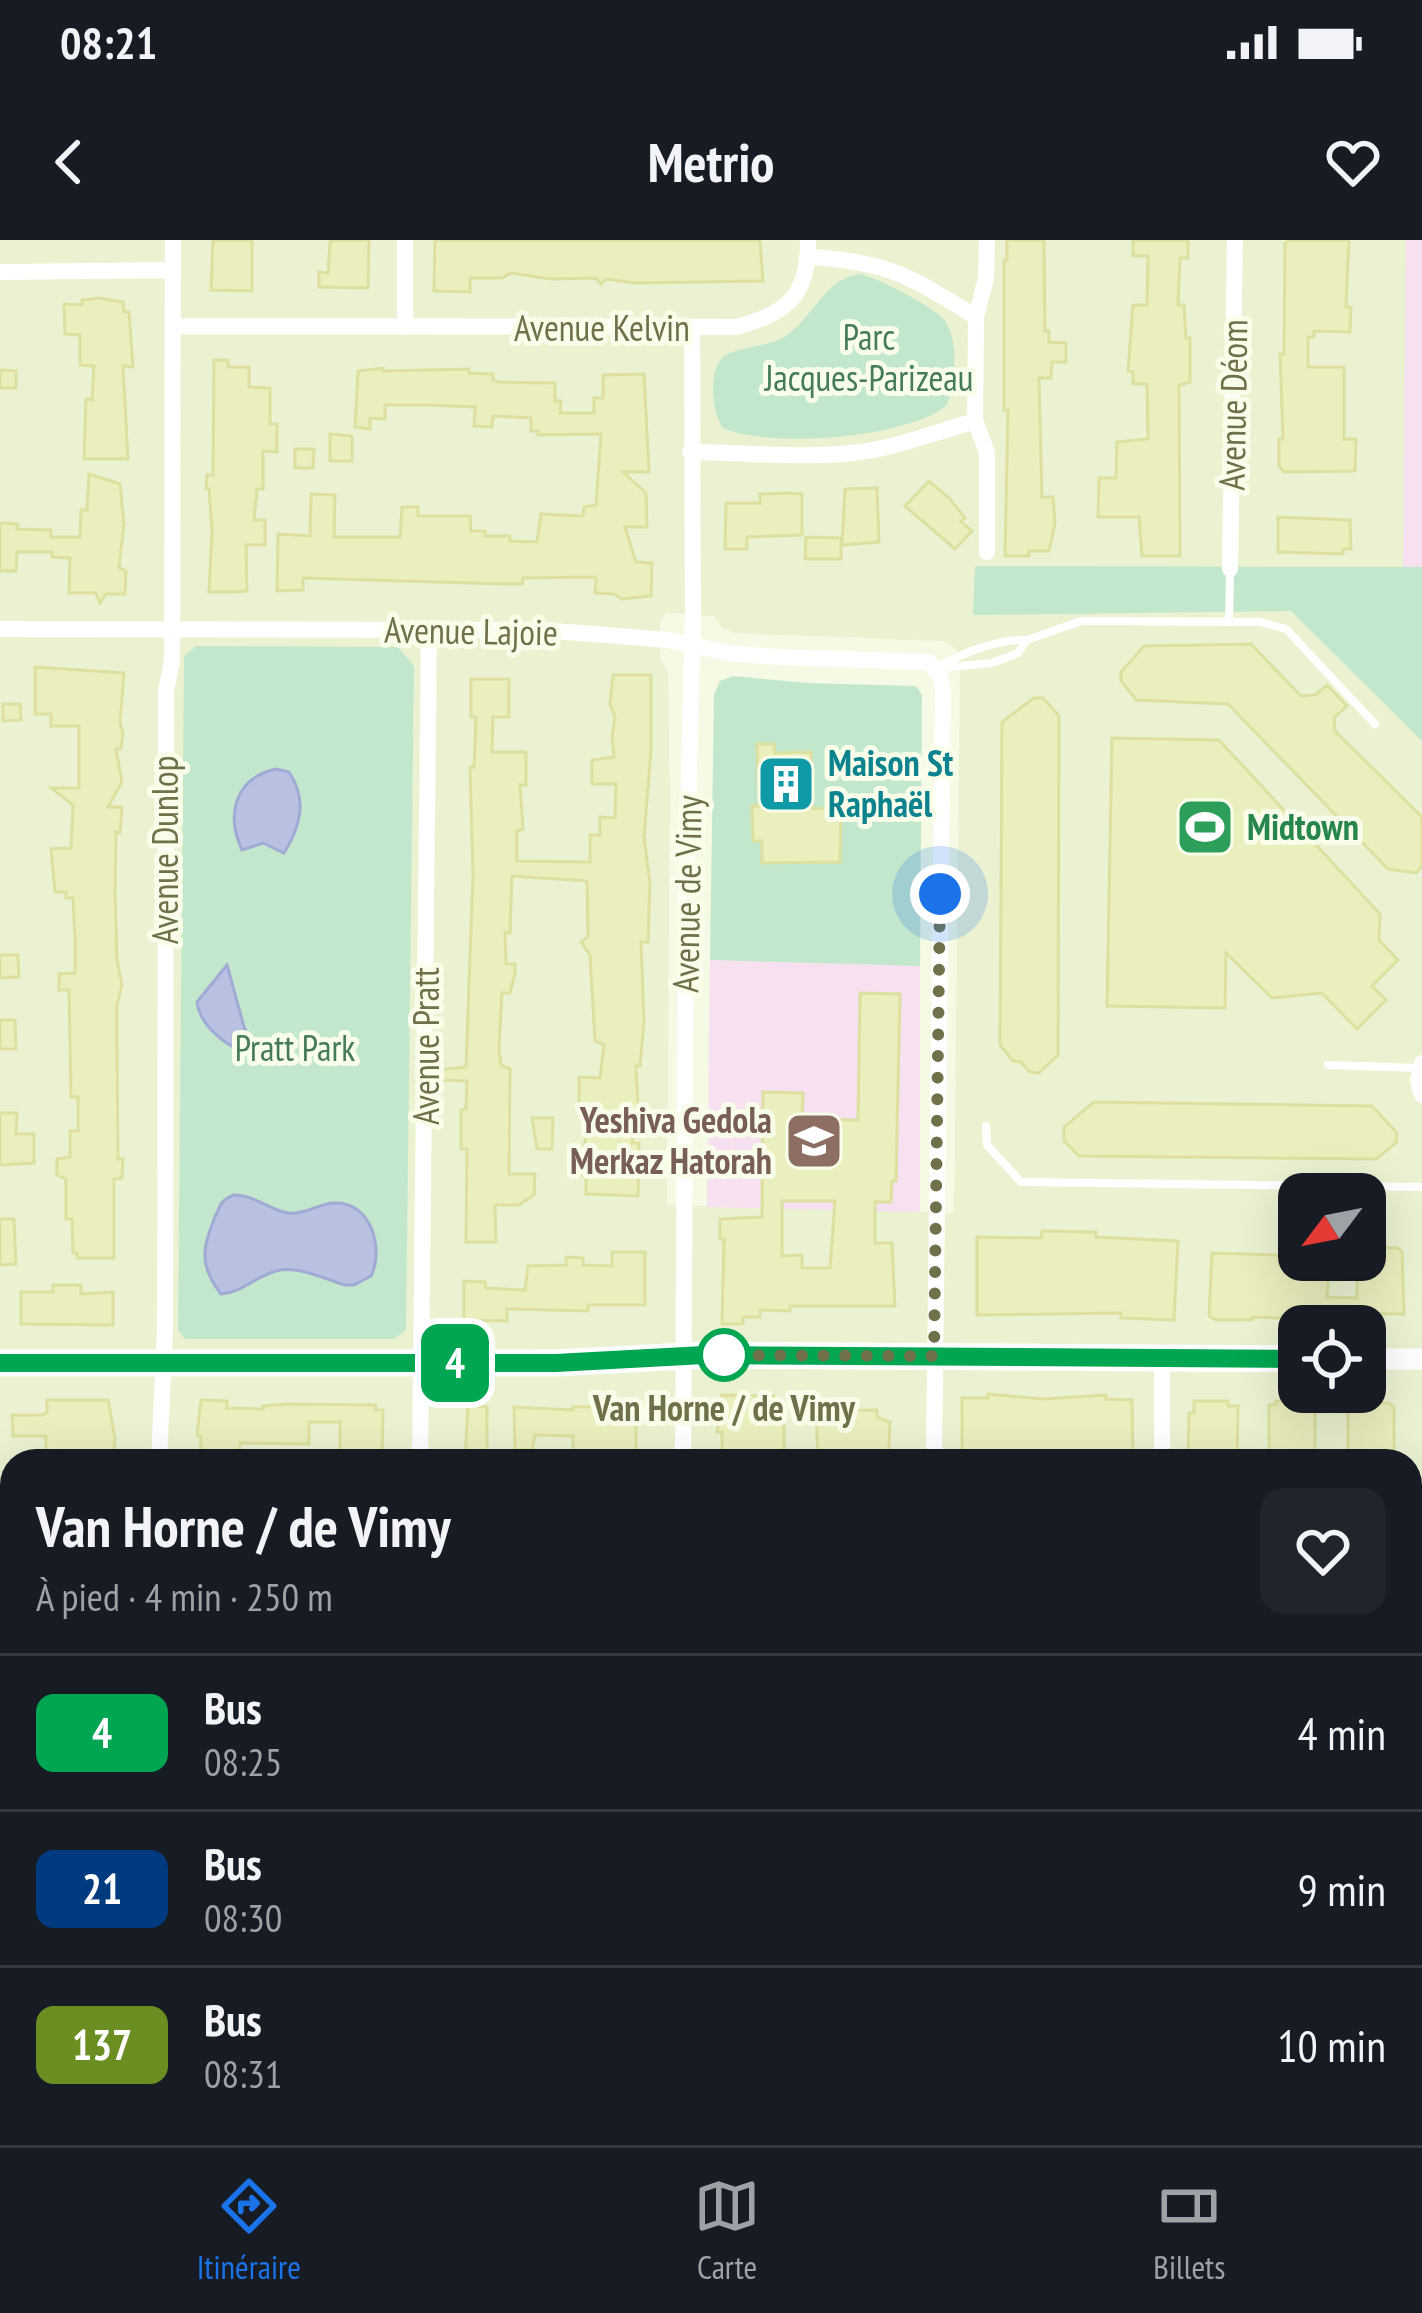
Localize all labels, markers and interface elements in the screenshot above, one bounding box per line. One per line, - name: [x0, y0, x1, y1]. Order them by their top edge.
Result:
- text: 08:21: [60, 13, 157, 71]
- text: Metrio: [648, 127, 774, 197]
- icon: back: [36, 129, 102, 195]
- icon: heart: [1320, 129, 1386, 195]
- street label: Avenue Kelvin: [514, 304, 690, 351]
- park label: Parc Jacques-Parizeau: [764, 313, 973, 401]
- street label: Avenue Déom: [1208, 319, 1257, 491]
- street label: Avenue Lajoie: [384, 605, 558, 656]
- place label: Maison St Raphaël: [828, 739, 954, 827]
- building icon: Maison St Raphaël: [755, 753, 817, 815]
- street label: Avenue Dunlop: [141, 756, 188, 944]
- street label: Avenue de Vimy: [661, 794, 712, 993]
- sports icon: Midtown: [1174, 796, 1236, 858]
- place label: Midtown: [1247, 803, 1359, 850]
- your location: [910, 864, 970, 924]
- street label: Avenue Pratt: [402, 967, 449, 1125]
- park label: Pratt Park: [235, 1024, 355, 1071]
- place label: Yeshiva Gedola Merkaz Hatorah: [570, 1096, 772, 1184]
- school or university icon: Yeshiva Gedola Merkaz Hatorah: [783, 1110, 845, 1172]
- north arrow: [1278, 1173, 1386, 1281]
- map controls: [1278, 1173, 1386, 1413]
- button: locate: [1278, 1305, 1386, 1413]
- line badge: 4: [416, 1324, 494, 1402]
- marker: Van Horne / de Vimy: [699, 1330, 749, 1380]
- text: 4: [445, 1335, 465, 1390]
- place label: Van Horne / de Vimy: [592, 1384, 856, 1431]
- button: heart: [1260, 1488, 1386, 1614]
- text: Van Horne / de Vimy: [36, 1489, 451, 1563]
- text: À pied · 4 min · 250 m: [36, 1571, 333, 1622]
- text: Bus: [204, 1678, 262, 1736]
- text: 4 min: [1297, 1704, 1386, 1762]
- text: 4: [92, 1705, 112, 1760]
- text: 08:25: [204, 1736, 282, 1787]
- text: Bus: [204, 1834, 262, 1892]
- text: 9 min: [1297, 1860, 1386, 1918]
- text: 21: [82, 1861, 122, 1916]
- text: 08:30: [204, 1892, 282, 1943]
- text: Bus: [204, 1990, 262, 2048]
- text: 10 min: [1277, 2016, 1386, 2074]
- text: 137: [72, 2017, 132, 2072]
- text: 08:31: [204, 2048, 282, 2099]
- tab: Itinéraire: [197, 2173, 301, 2288]
- tab: Carte: [694, 2173, 760, 2288]
- tab: Billets: [1153, 2173, 1225, 2288]

